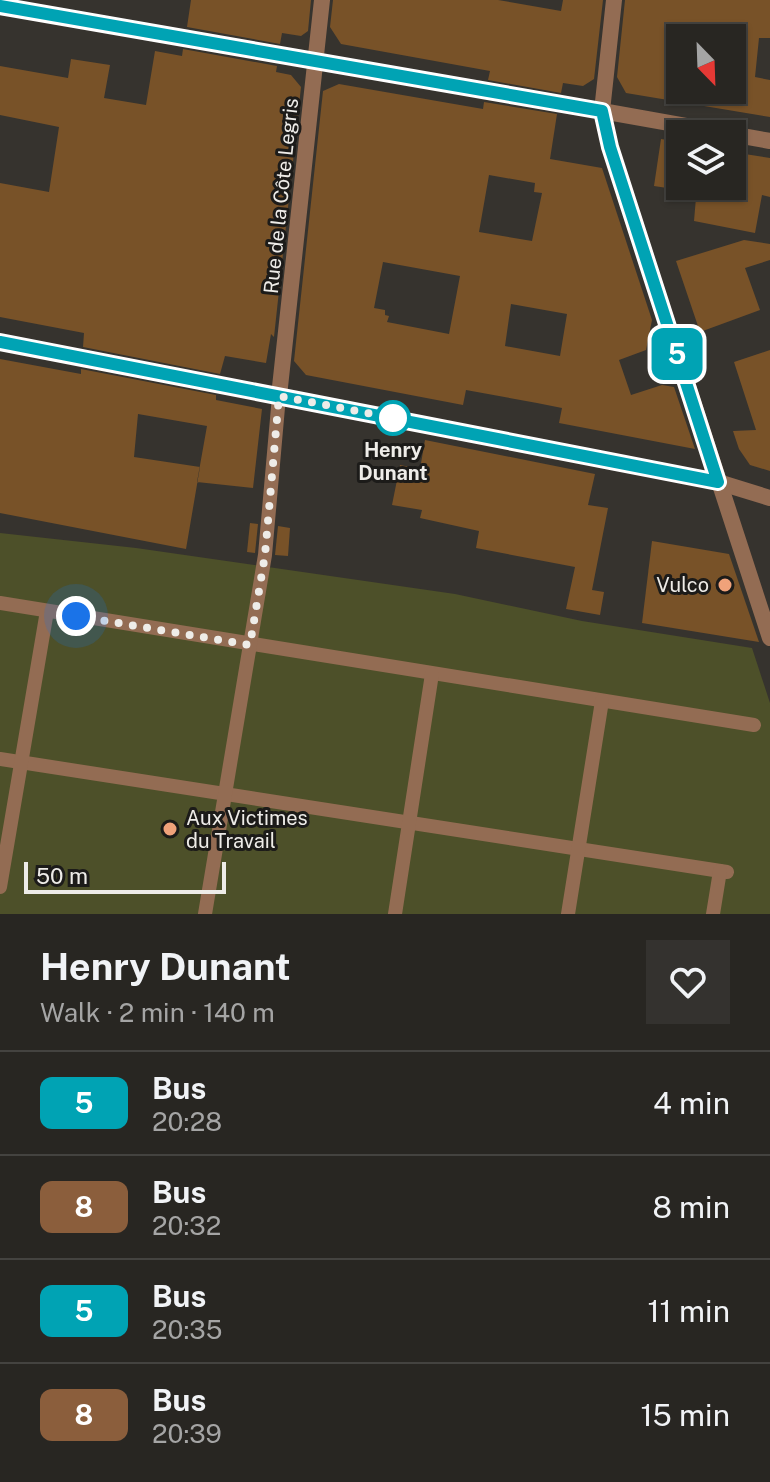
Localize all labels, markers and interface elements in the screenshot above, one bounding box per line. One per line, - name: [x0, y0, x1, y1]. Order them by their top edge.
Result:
- north arrow: [666, 24, 746, 104]
- map controls: [666, 24, 746, 200]
- street label: Rue de la Côte Legris: [259, 97, 303, 295]
- button: layers: [666, 120, 746, 200]
- line badge: 5: [651, 328, 703, 380]
- text: 5: [668, 337, 686, 370]
- marker: Henry Dunant: [376, 401, 410, 435]
- place label: Henry Dunant: [358, 438, 428, 485]
- place label: Vulco: [656, 573, 709, 597]
- marker: Vulco: [716, 576, 734, 594]
- your location: [56, 596, 96, 636]
- place label: Aux Victimes du Travail: [186, 806, 308, 853]
- marker: Aux Victimes du Travail: [161, 820, 179, 838]
- scale bar: [24, 858, 226, 894]
- text: 50 m: [36, 863, 88, 889]
- button: heart: [646, 940, 730, 1024]
- text: Henry Dunant: [40, 944, 291, 989]
- text: Walk · 2 min · 140 m: [40, 997, 275, 1028]
- text: Bus: [152, 1070, 206, 1106]
- text: 4 min: [653, 1085, 730, 1121]
- text: 5: [75, 1086, 93, 1119]
- text: 20:28: [152, 1106, 222, 1137]
- text: Bus: [152, 1174, 206, 1210]
- text: 8 min: [652, 1189, 730, 1225]
- text: 8: [75, 1190, 93, 1223]
- text: 20:32: [152, 1210, 221, 1241]
- text: Bus: [152, 1278, 206, 1314]
- text: 11 min: [647, 1293, 730, 1329]
- text: 5: [75, 1294, 93, 1327]
- text: 20:35: [152, 1314, 222, 1345]
- text: Bus: [152, 1382, 206, 1418]
- text: 15 min: [640, 1397, 730, 1433]
- text: 8: [75, 1398, 93, 1431]
- text: 20:39: [152, 1418, 222, 1449]

